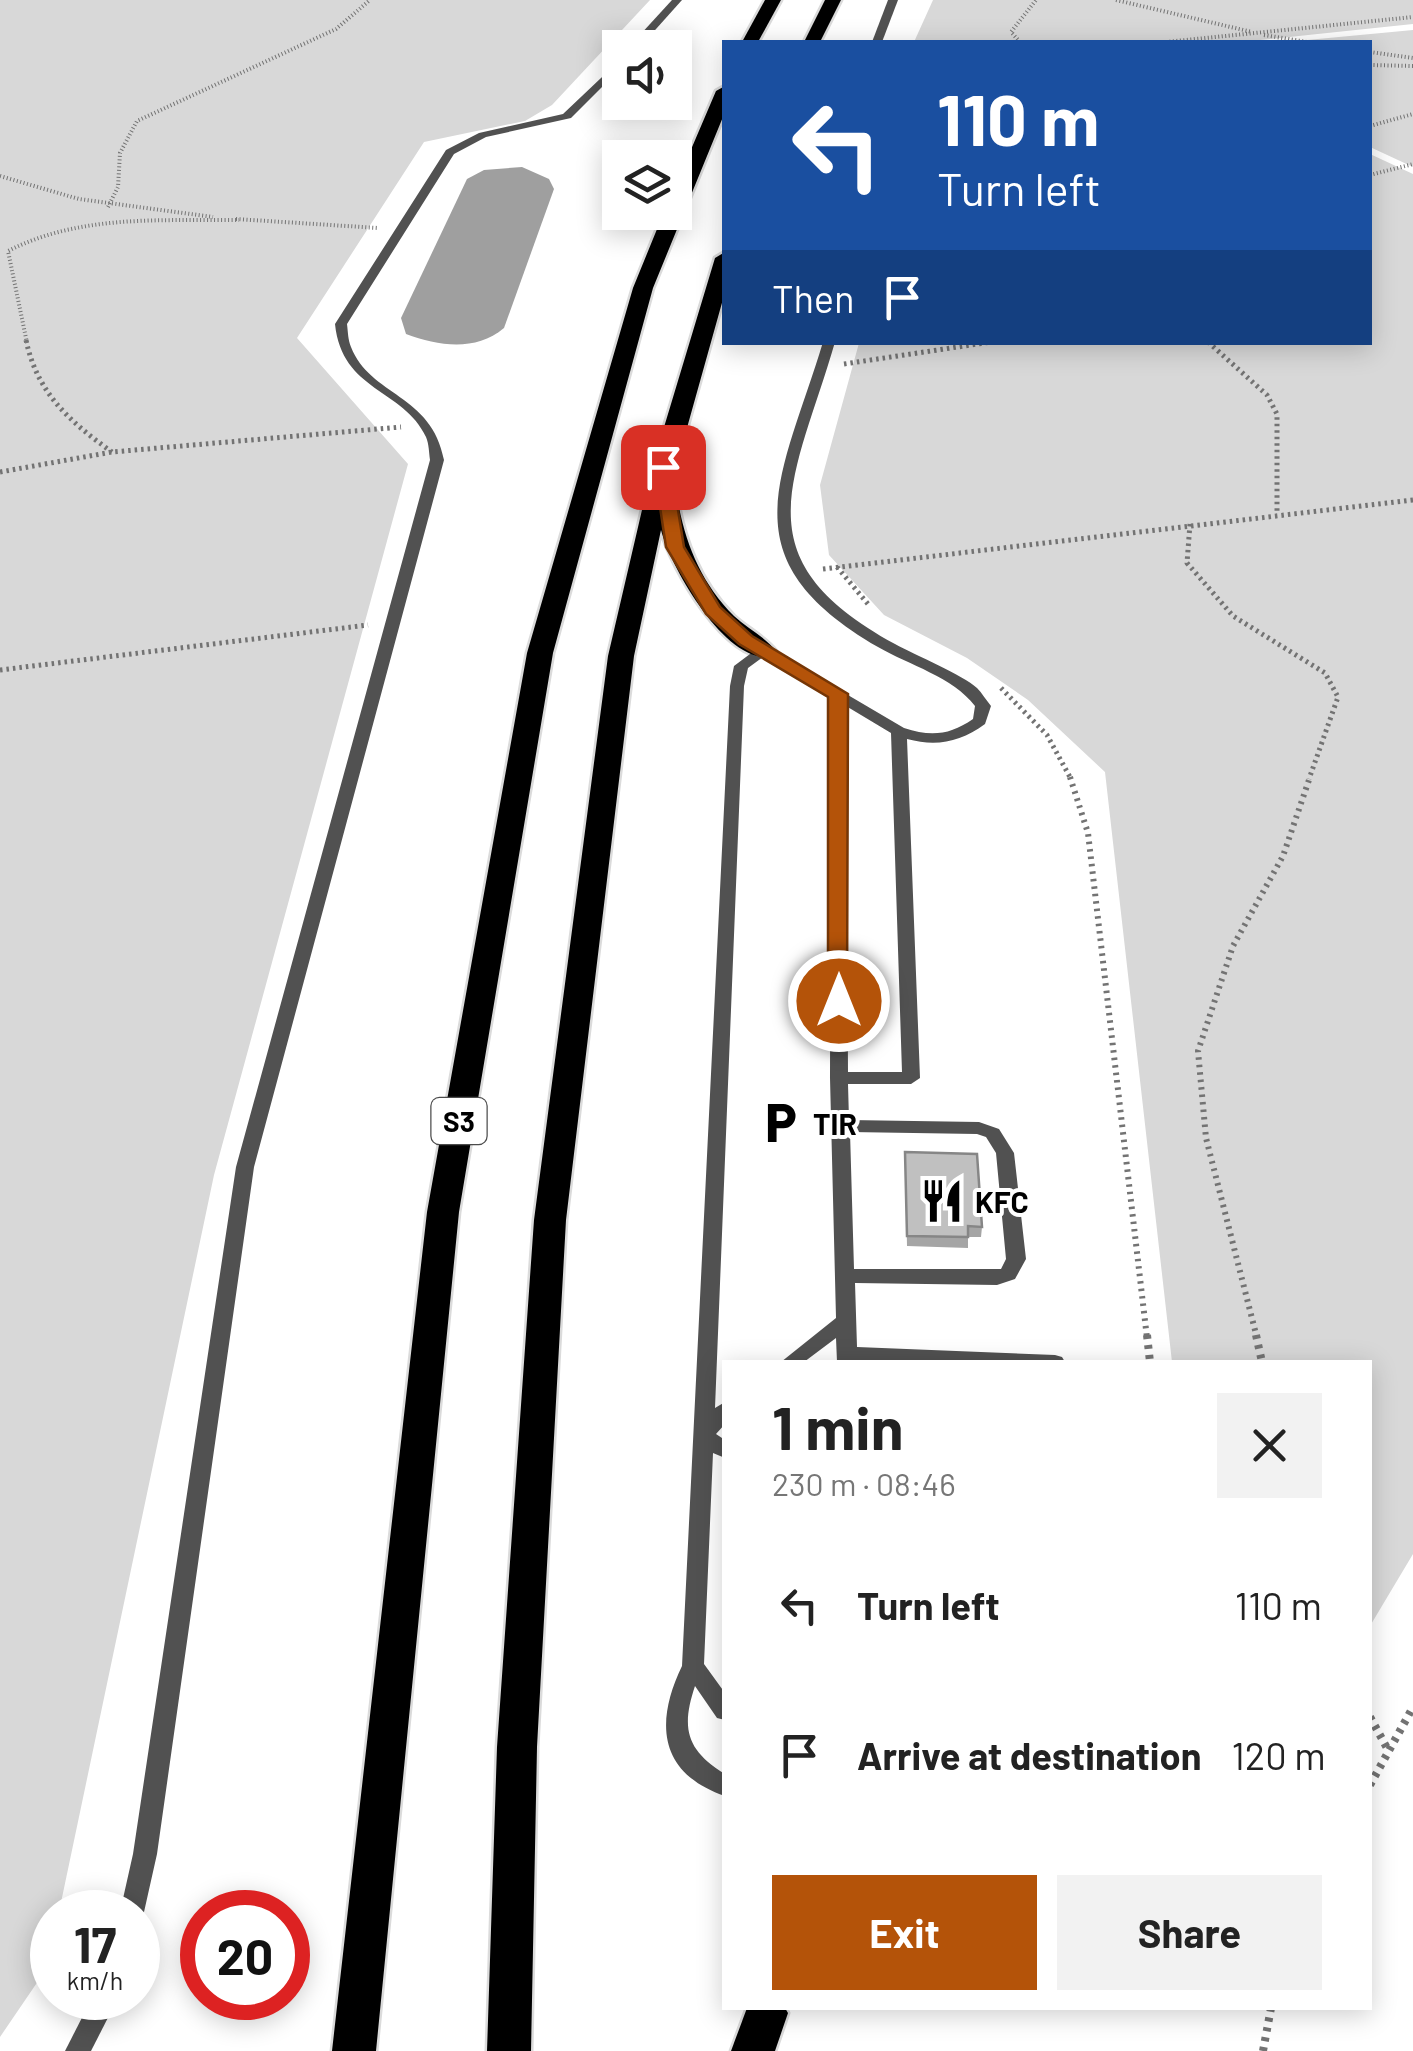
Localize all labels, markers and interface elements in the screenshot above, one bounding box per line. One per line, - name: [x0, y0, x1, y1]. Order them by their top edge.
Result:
- map controls: [602, 30, 692, 230]
- button: sound: [602, 30, 692, 120]
- text: 110 m: [937, 76, 1099, 160]
- icon: left: [772, 80, 902, 210]
- button: layers: [602, 140, 692, 230]
- text: Turn left: [937, 161, 1101, 215]
- icon: arrive: [875, 270, 930, 325]
- text: Then: [772, 275, 855, 321]
- pin: [621, 425, 706, 510]
- icon: arrive: [636, 440, 691, 495]
- position arrow: [787, 949, 891, 1053]
- road number: S3: [432, 1098, 486, 1144]
- parking icon: TIR: [756, 1099, 804, 1147]
- place label: TIR: [813, 1105, 857, 1141]
- restaurant icon: KFC: [918, 1177, 966, 1225]
- place label: KFC: [975, 1183, 1029, 1219]
- text: 1 min: [772, 1390, 903, 1462]
- button: close: [1217, 1393, 1322, 1498]
- text: 230 m · 08:46: [772, 1464, 956, 1502]
- icon: left: [772, 1578, 827, 1633]
- text: Turn left: [857, 1582, 1000, 1628]
- text: 110 m: [1235, 1582, 1322, 1628]
- icon: arrive: [772, 1728, 827, 1783]
- text: Arrive at destination: [857, 1732, 1202, 1778]
- text: 120 m: [1232, 1732, 1326, 1778]
- button: Exit: [772, 1875, 1037, 1990]
- button: Share: [1057, 1875, 1322, 1990]
- speed limit sign: 20: [180, 1890, 310, 2020]
- text: 17: [74, 1913, 116, 1973]
- text: km/h: [67, 1965, 123, 1995]

